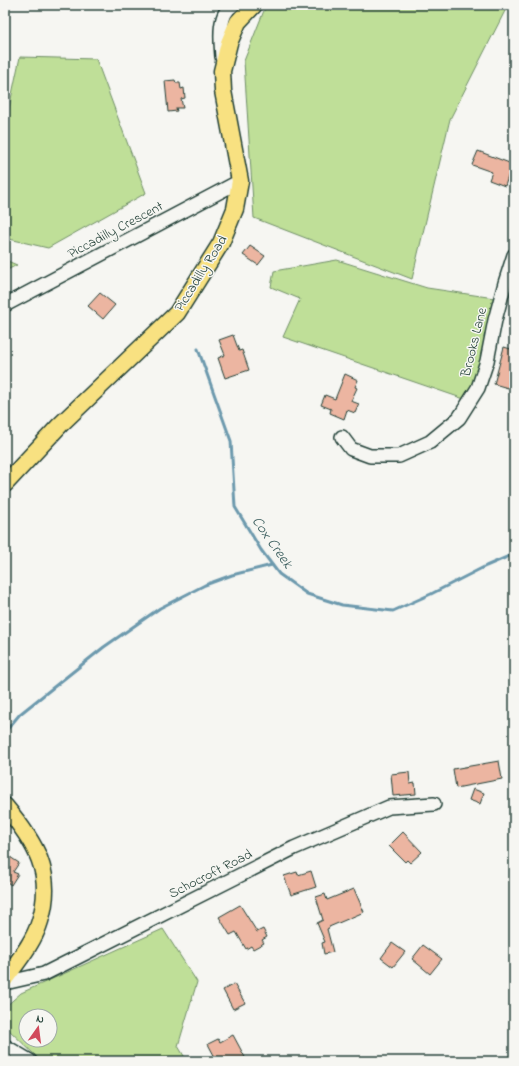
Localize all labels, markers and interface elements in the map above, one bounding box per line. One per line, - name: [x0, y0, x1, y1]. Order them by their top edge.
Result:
- street label: Piccadilly Crescent: [64, 196, 168, 265]
- street label: Piccadilly Road: [169, 231, 234, 317]
- street label: Brooks Lane: [455, 305, 493, 380]
- water label: Cox Creek: [246, 512, 299, 574]
- street label: Schocroft Road: [165, 844, 256, 904]
- north arrow: [18, 1008, 58, 1048]
- text: N: [35, 1011, 46, 1028]

